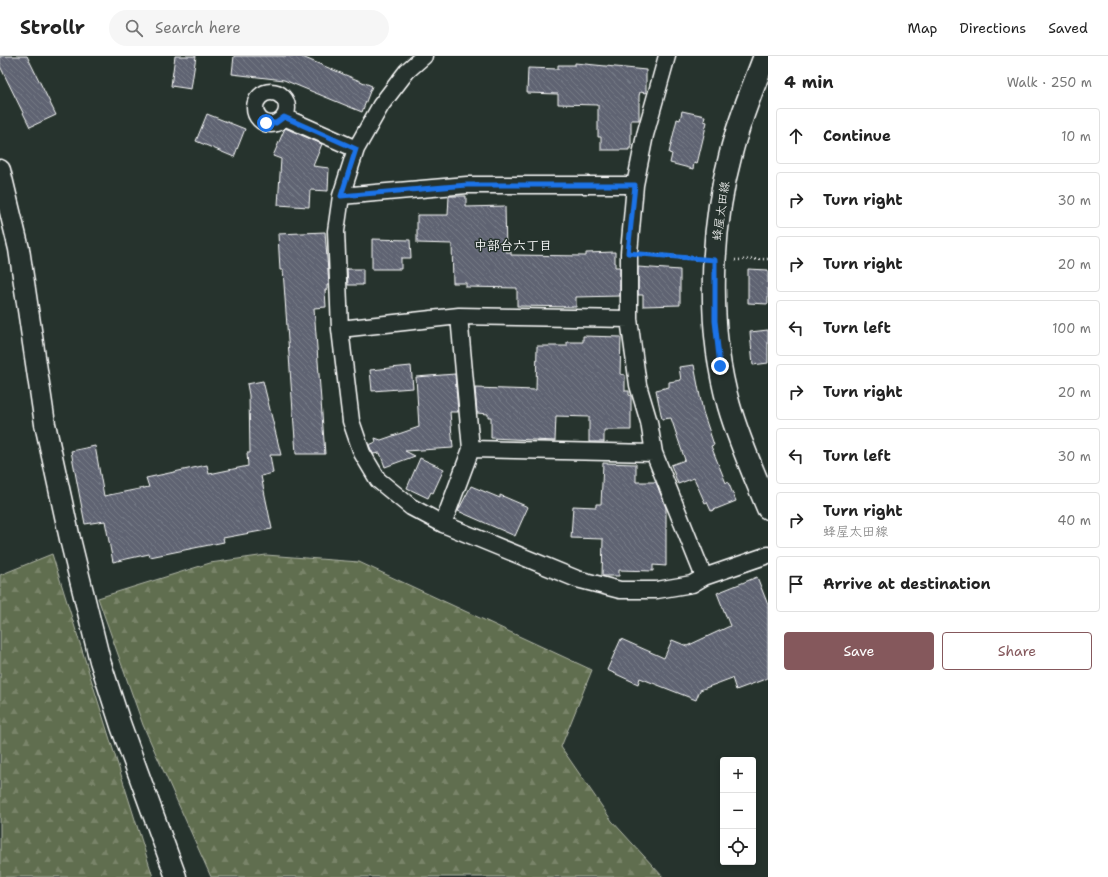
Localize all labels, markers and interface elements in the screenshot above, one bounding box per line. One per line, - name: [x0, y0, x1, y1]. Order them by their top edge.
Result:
- search box: [109, 10, 389, 46]
- text: Strollr: [20, 15, 85, 40]
- icon: search: [123, 17, 145, 39]
- text: Search here: [155, 18, 241, 38]
- text: Map: [908, 19, 938, 37]
- text: Directions: [960, 19, 1026, 37]
- text: Saved: [1048, 19, 1088, 37]
- text: 4 min: [784, 71, 834, 93]
- text: Walk · 250 m: [1007, 74, 1092, 91]
- route start: [257, 114, 275, 132]
- icon: ahead: [785, 125, 807, 147]
- text: Continue: [823, 126, 891, 146]
- text: 10 m: [1061, 128, 1091, 145]
- street label: 蜂屋太田線: [709, 180, 733, 242]
- icon: right: [785, 189, 807, 211]
- text: Turn right: [823, 190, 903, 210]
- text: 30 m: [1057, 192, 1091, 209]
- district label: 中部台六丁目: [474, 237, 552, 254]
- icon: right: [785, 253, 807, 275]
- text: Turn right: [823, 254, 903, 274]
- text: 20 m: [1058, 256, 1091, 273]
- icon: left: [785, 317, 807, 339]
- text: Turn left: [823, 318, 891, 338]
- text: 100 m: [1052, 320, 1091, 337]
- route end: [711, 357, 729, 375]
- icon: right: [785, 381, 807, 403]
- text: Turn right: [823, 382, 903, 402]
- text: 20 m: [1058, 384, 1091, 401]
- icon: left: [785, 445, 807, 467]
- text: Turn left: [823, 446, 891, 466]
- text: 30 m: [1057, 448, 1091, 465]
- text: Turn right: [823, 501, 903, 521]
- icon: right: [785, 509, 807, 531]
- text: 40 m: [1057, 512, 1091, 529]
- text: 蜂屋太田線: [823, 523, 888, 540]
- icon: arrive: [785, 573, 807, 595]
- text: Arrive at destination: [823, 574, 991, 594]
- button: Save: [784, 632, 934, 670]
- button: Share: [942, 632, 1092, 670]
- map controls: [720, 757, 756, 865]
- button: +: [720, 757, 756, 793]
- button: −: [720, 793, 756, 829]
- button: locate: [720, 829, 756, 865]

